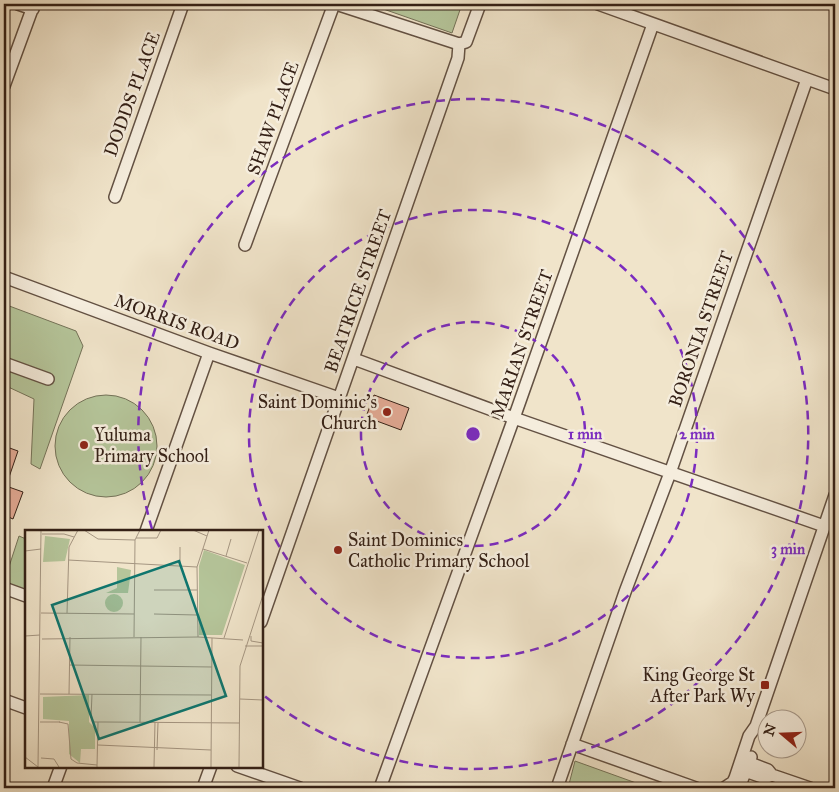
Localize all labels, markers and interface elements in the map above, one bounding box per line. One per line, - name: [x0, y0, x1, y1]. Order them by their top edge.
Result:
- street label: DODDS PLACE: [99, 29, 165, 159]
- street label: SHAW PLACE: [242, 58, 304, 178]
- street label: BEATRICE STREET: [320, 206, 396, 376]
- street label: BORONIA STREET: [664, 248, 738, 410]
- street label: MARIAN STREET: [486, 267, 558, 421]
- street label: MORRIS ROAD: [112, 289, 242, 355]
- place label: Saint Dominic's Church: [258, 391, 377, 434]
- marker: Saint Dominic's Church: [381, 406, 393, 418]
- place label: Yuluma Primary School: [94, 424, 209, 467]
- centre of rings: [464, 425, 482, 443]
- text: 1 min: [568, 425, 603, 443]
- text: 2 min: [679, 425, 716, 443]
- marker: Yuluma Primary School: [78, 439, 90, 451]
- place label: Saint Dominics Catholic Primary School: [348, 529, 529, 572]
- inset map: [25, 530, 262, 767]
- text: 3 min: [771, 540, 806, 559]
- marker: Saint Dominics Catholic Primary School: [332, 544, 344, 556]
- place label: King George St After Park Wy: [642, 664, 756, 707]
- marker: King George St After Park Wy: [759, 679, 771, 691]
- north arrow: [756, 710, 806, 760]
- text: N: [760, 721, 780, 738]

